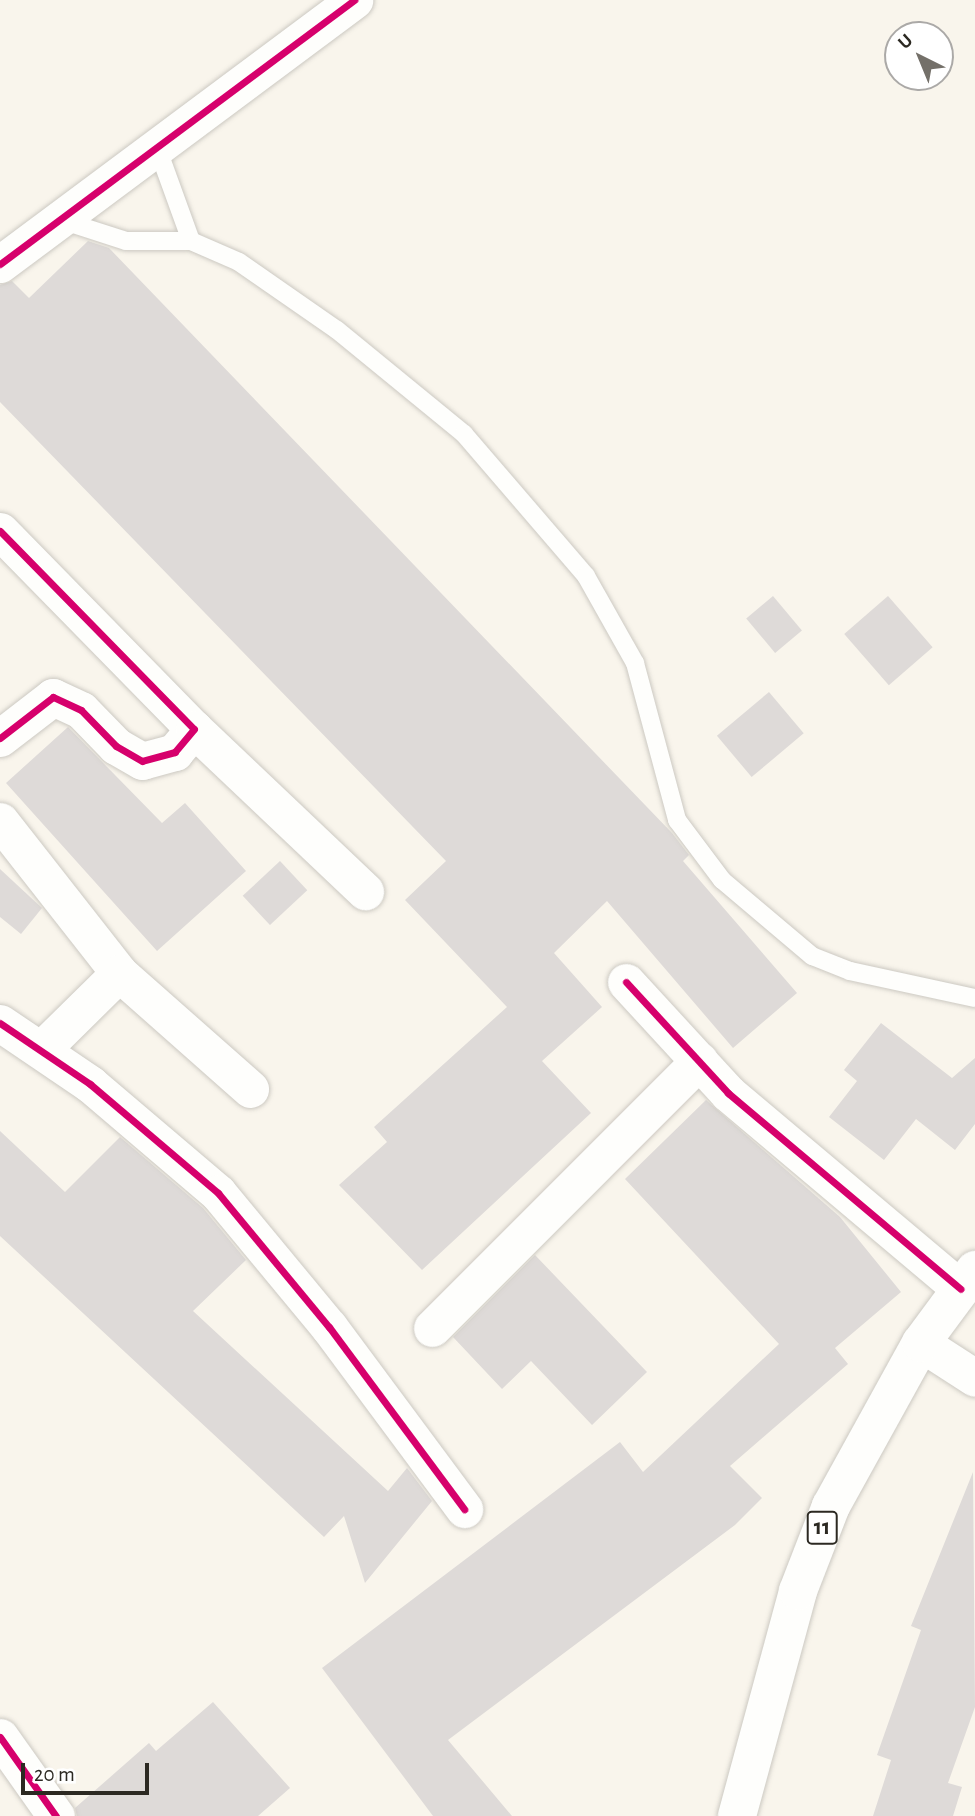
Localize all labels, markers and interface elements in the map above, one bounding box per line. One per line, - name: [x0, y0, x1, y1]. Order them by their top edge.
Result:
- north arrow: [884, 21, 954, 91]
- text: U: [895, 31, 917, 53]
- road number: 11: [806, 1508, 838, 1548]
- scale bar: [24, 1750, 152, 1794]
- text: 20 m: [34, 1764, 75, 1785]

